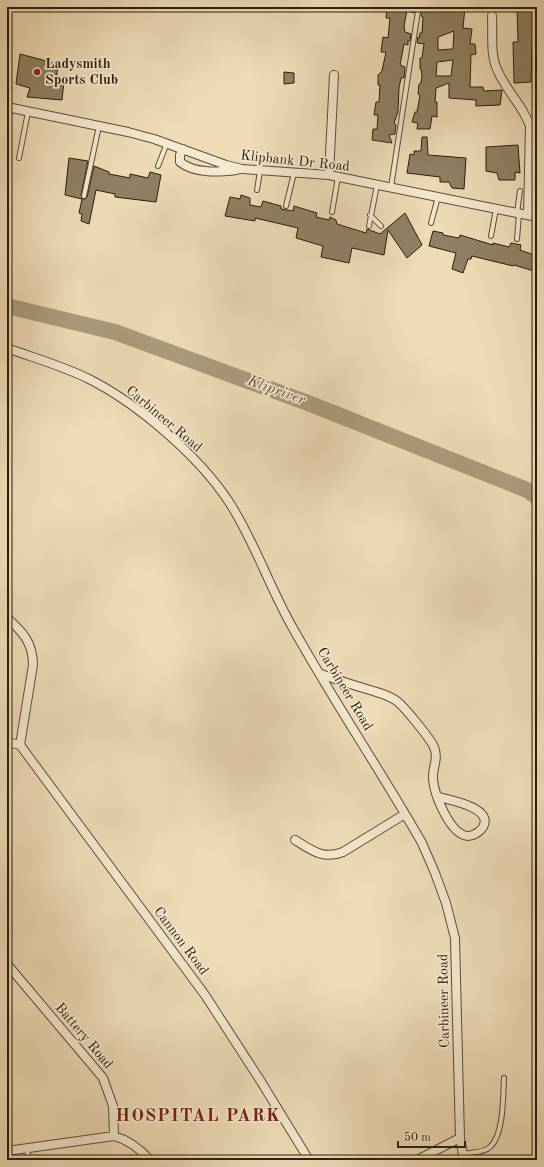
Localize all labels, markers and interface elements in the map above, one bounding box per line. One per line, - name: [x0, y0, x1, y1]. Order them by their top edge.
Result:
- place label: Ladysmith Sports Club: [45, 57, 118, 87]
- marker: Ladysmith Sports Club: [32, 67, 42, 77]
- street label: Klipbank Dr Road: [240, 148, 350, 174]
- water label: Klipriver: [244, 373, 307, 408]
- street label: Carbineer Road: [123, 383, 205, 455]
- street label: Carbineer Road: [315, 645, 375, 733]
- street label: Cannon Road: [151, 904, 211, 978]
- street label: Carbineer Road: [436, 954, 452, 1048]
- street label: Battery Road: [53, 1000, 115, 1072]
- district label: HOSPITAL PARK: [115, 1107, 281, 1125]
- scale bar: [398, 1123, 465, 1149]
- text: 50 m: [404, 1131, 431, 1144]

